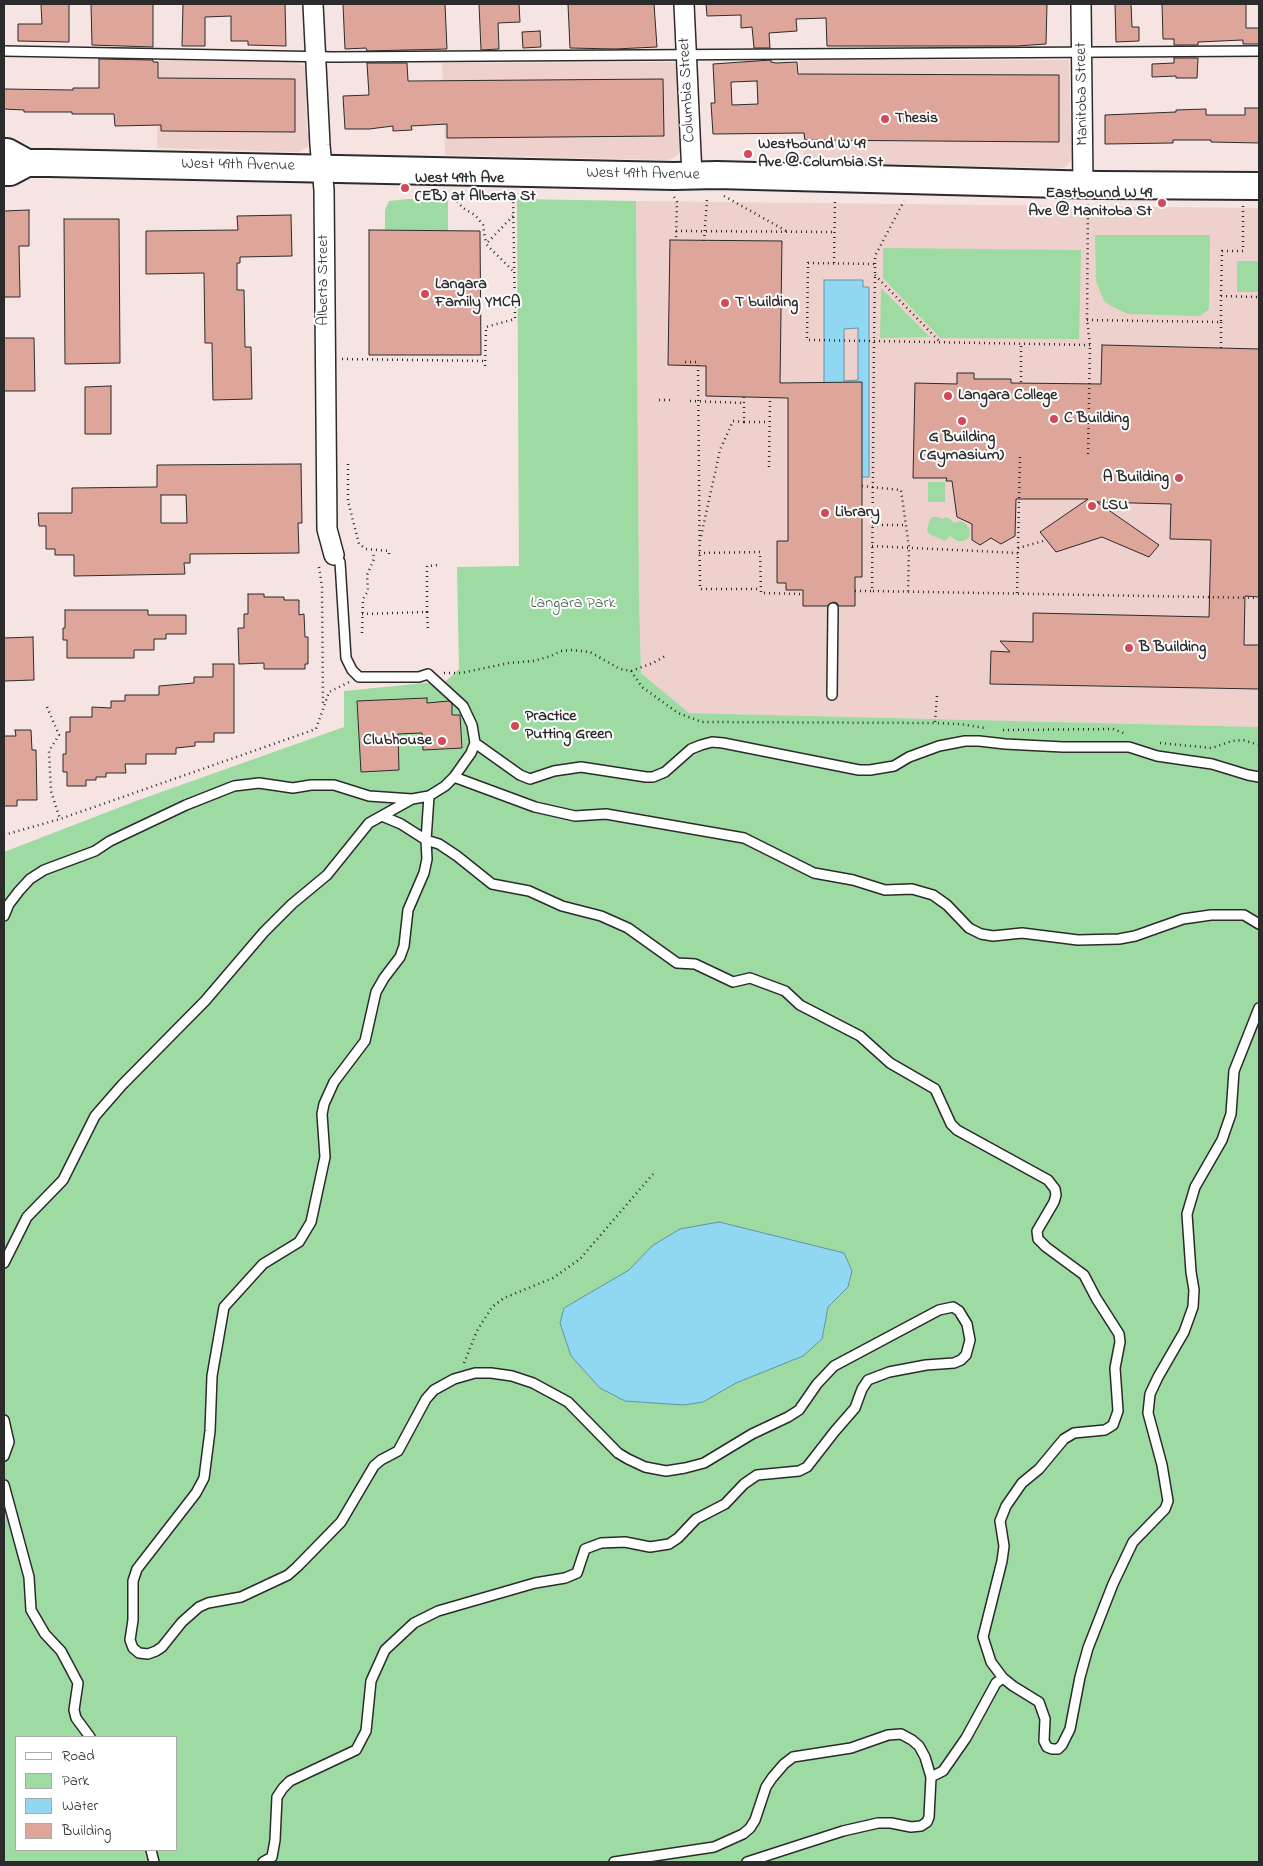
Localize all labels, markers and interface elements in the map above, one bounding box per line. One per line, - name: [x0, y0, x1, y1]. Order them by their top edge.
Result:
- street label: Columbia Street: [676, 37, 700, 143]
- street label: Manitoba Street: [1072, 42, 1094, 146]
- place label: Thesis: [895, 109, 938, 129]
- marker: Thesis: [879, 113, 891, 125]
- place label: Westbound W 49 Ave @ Columbia St: [758, 135, 883, 173]
- marker: Westbound W 49 Ave @ Columbia St: [742, 148, 754, 160]
- street label: West 49th Avenue: [181, 155, 295, 177]
- street label: West 49th Avenue: [586, 164, 700, 186]
- place label: West 49th Ave (EB) at Alberta St: [415, 169, 536, 207]
- marker: West 49th Ave (EB) at Alberta St: [399, 182, 411, 194]
- place label: Eastbound W 49 Ave @ Manitoba St: [1028, 184, 1152, 222]
- marker: Eastbound W 49 Ave @ Manitoba St: [1156, 197, 1168, 209]
- street label: Alberta Street: [314, 234, 334, 326]
- place label: Langara Family YMCA: [435, 275, 521, 313]
- marker: Langara Family YMCA: [419, 288, 431, 300]
- place label: T building: [735, 293, 798, 313]
- marker: T building: [719, 297, 731, 309]
- place label: Langara College: [958, 386, 1057, 406]
- marker: Langara College: [942, 390, 954, 402]
- place label: C Building: [1064, 409, 1129, 429]
- marker: C Building: [1048, 413, 1060, 425]
- marker: G Building (Gymasium): [956, 415, 968, 427]
- place label: G Building (Gymasium): [920, 428, 1004, 466]
- place label: A Building: [1103, 468, 1169, 488]
- marker: A Building: [1173, 472, 1185, 484]
- place label: LSU: [1102, 496, 1128, 516]
- marker: LSU: [1086, 500, 1098, 512]
- place label: Library: [835, 503, 880, 523]
- marker: Library: [819, 507, 831, 519]
- park label: Langara Park: [531, 594, 615, 614]
- place label: B Building: [1139, 638, 1206, 658]
- marker: B Building: [1123, 642, 1135, 654]
- place label: Practice Putting Green: [525, 707, 612, 745]
- marker: Practice Putting Green: [509, 720, 521, 732]
- place label: Clubhouse: [363, 731, 432, 751]
- marker: Clubhouse: [436, 735, 448, 747]
- legend: [15, 1736, 178, 1851]
- text: Road: [62, 1745, 95, 1767]
- text: Park: [62, 1770, 89, 1792]
- text: Water: [62, 1795, 98, 1817]
- text: Building: [62, 1820, 111, 1842]

